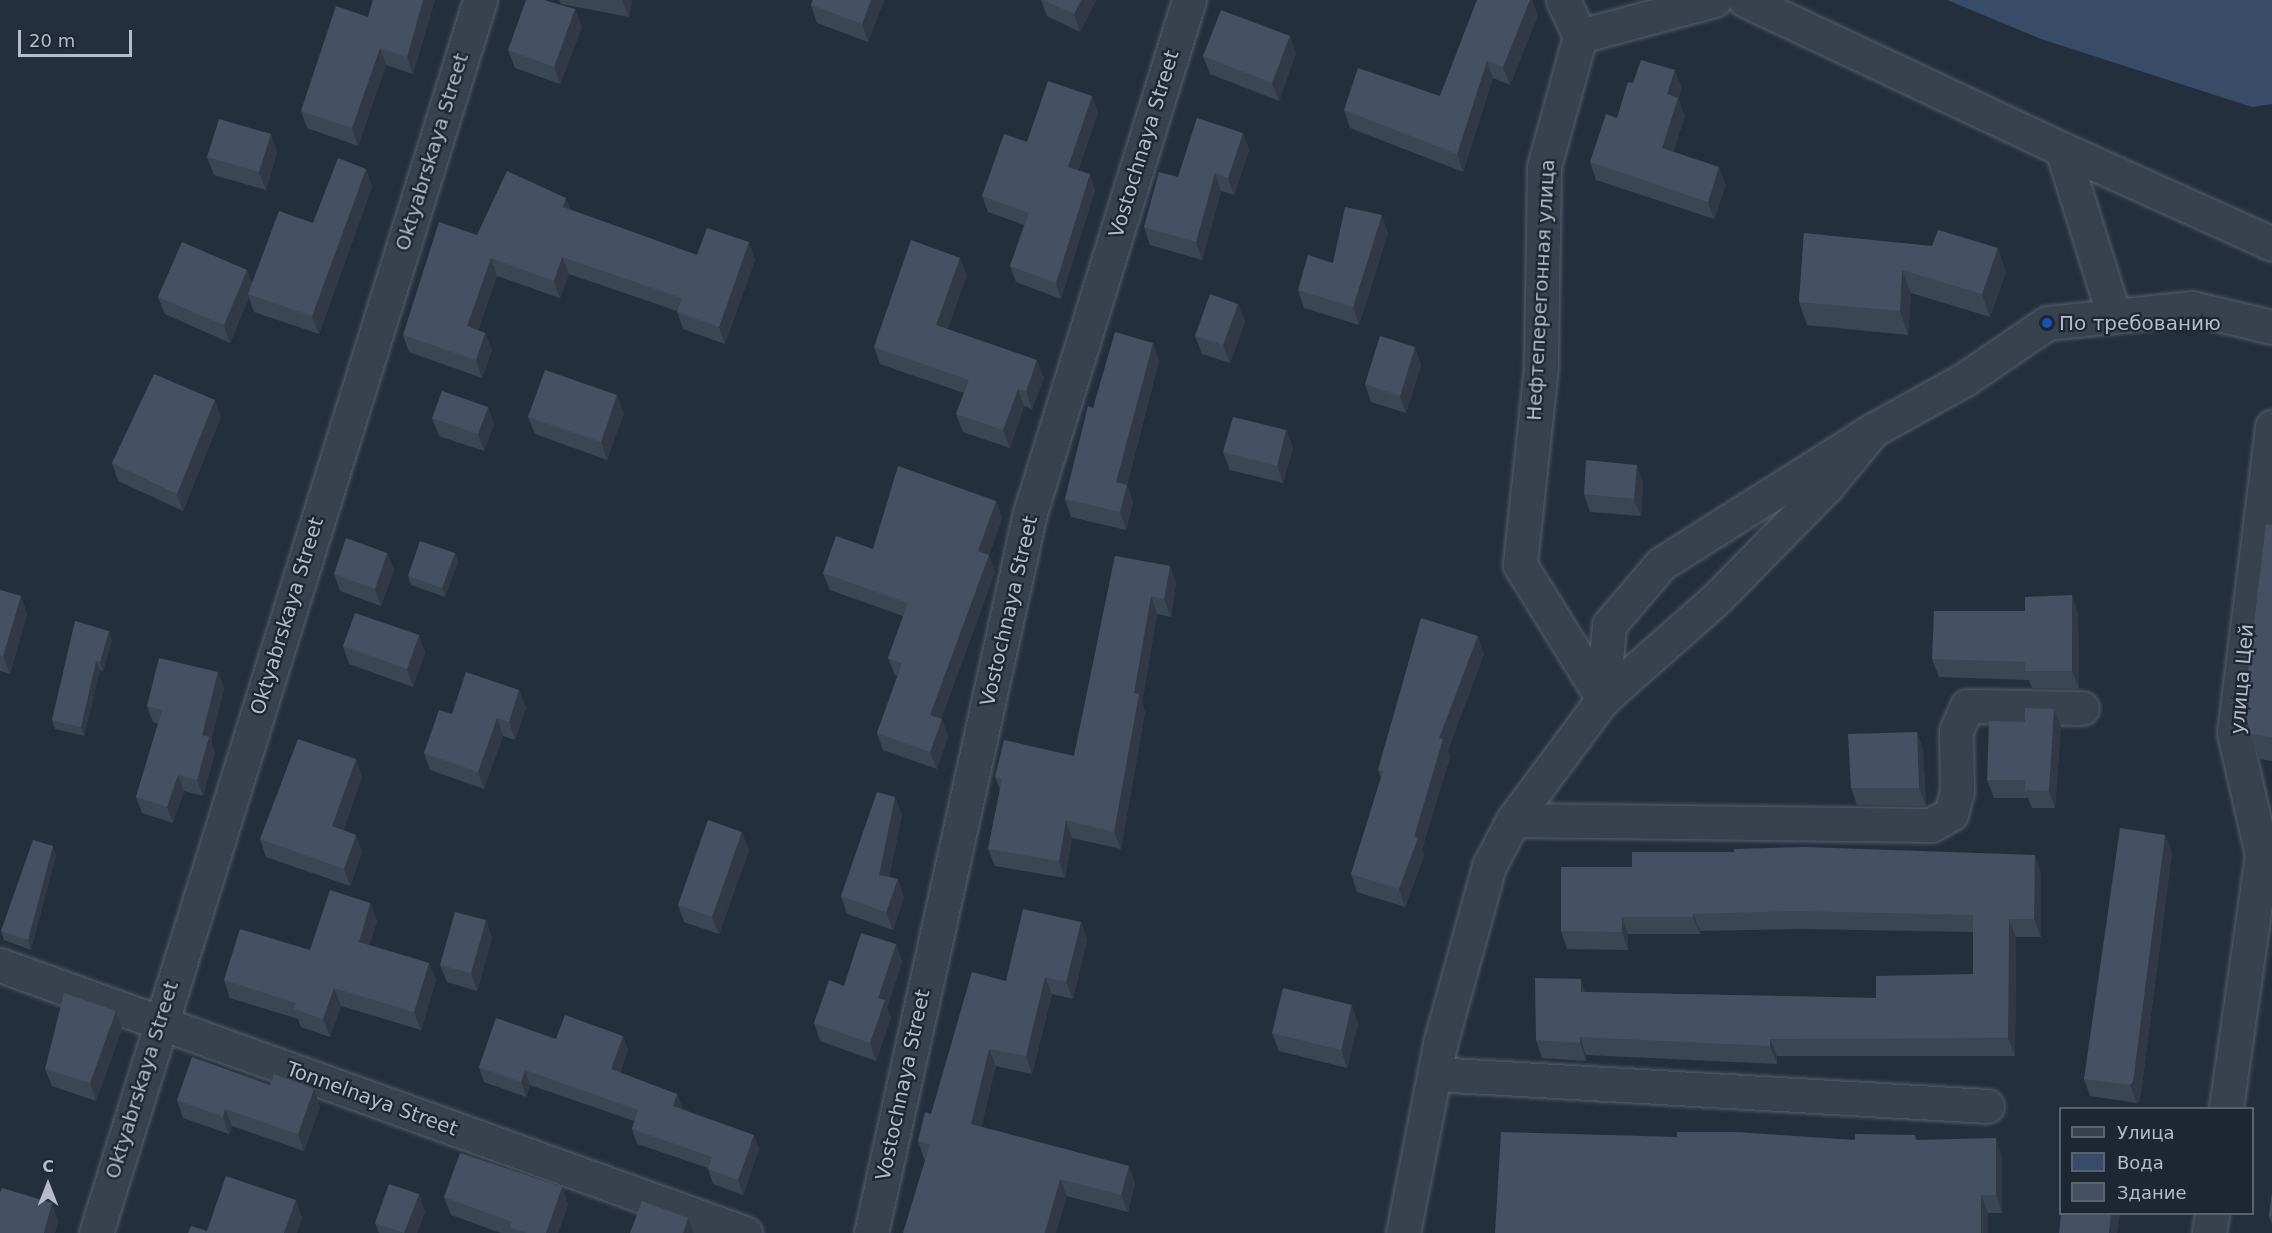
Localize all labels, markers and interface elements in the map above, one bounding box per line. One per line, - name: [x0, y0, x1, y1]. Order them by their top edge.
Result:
- scale bar: [21, 18, 135, 56]
- text: 20 m: [29, 30, 75, 51]
- street label: Vostochnaya Street: [1104, 47, 1184, 241]
- street label: Oktyabrskaya Street: [391, 50, 473, 254]
- street label: Нефтеперегонная улица: [1522, 159, 1560, 421]
- place label: По требованию: [2059, 311, 2221, 335]
- marker: По требованию: [2040, 316, 2054, 330]
- street label: Vostochnaya Street: [975, 513, 1043, 709]
- street label: Oktyabrskaya Street: [246, 514, 328, 718]
- street label: улица Цей: [2225, 623, 2259, 735]
- street label: Oktyabrskaya Street: [101, 978, 183, 1182]
- street label: Vostochnaya Street: [871, 987, 935, 1183]
- street label: Tonnelnaya Street: [283, 1057, 461, 1141]
- legend: [2059, 1107, 2254, 1215]
- text: Улица: [2117, 1122, 2174, 1143]
- text: Вода: [2117, 1152, 2164, 1173]
- north arrow: [18, 1155, 78, 1215]
- text: С: [42, 1157, 54, 1176]
- text: Здание: [2117, 1182, 2187, 1203]

